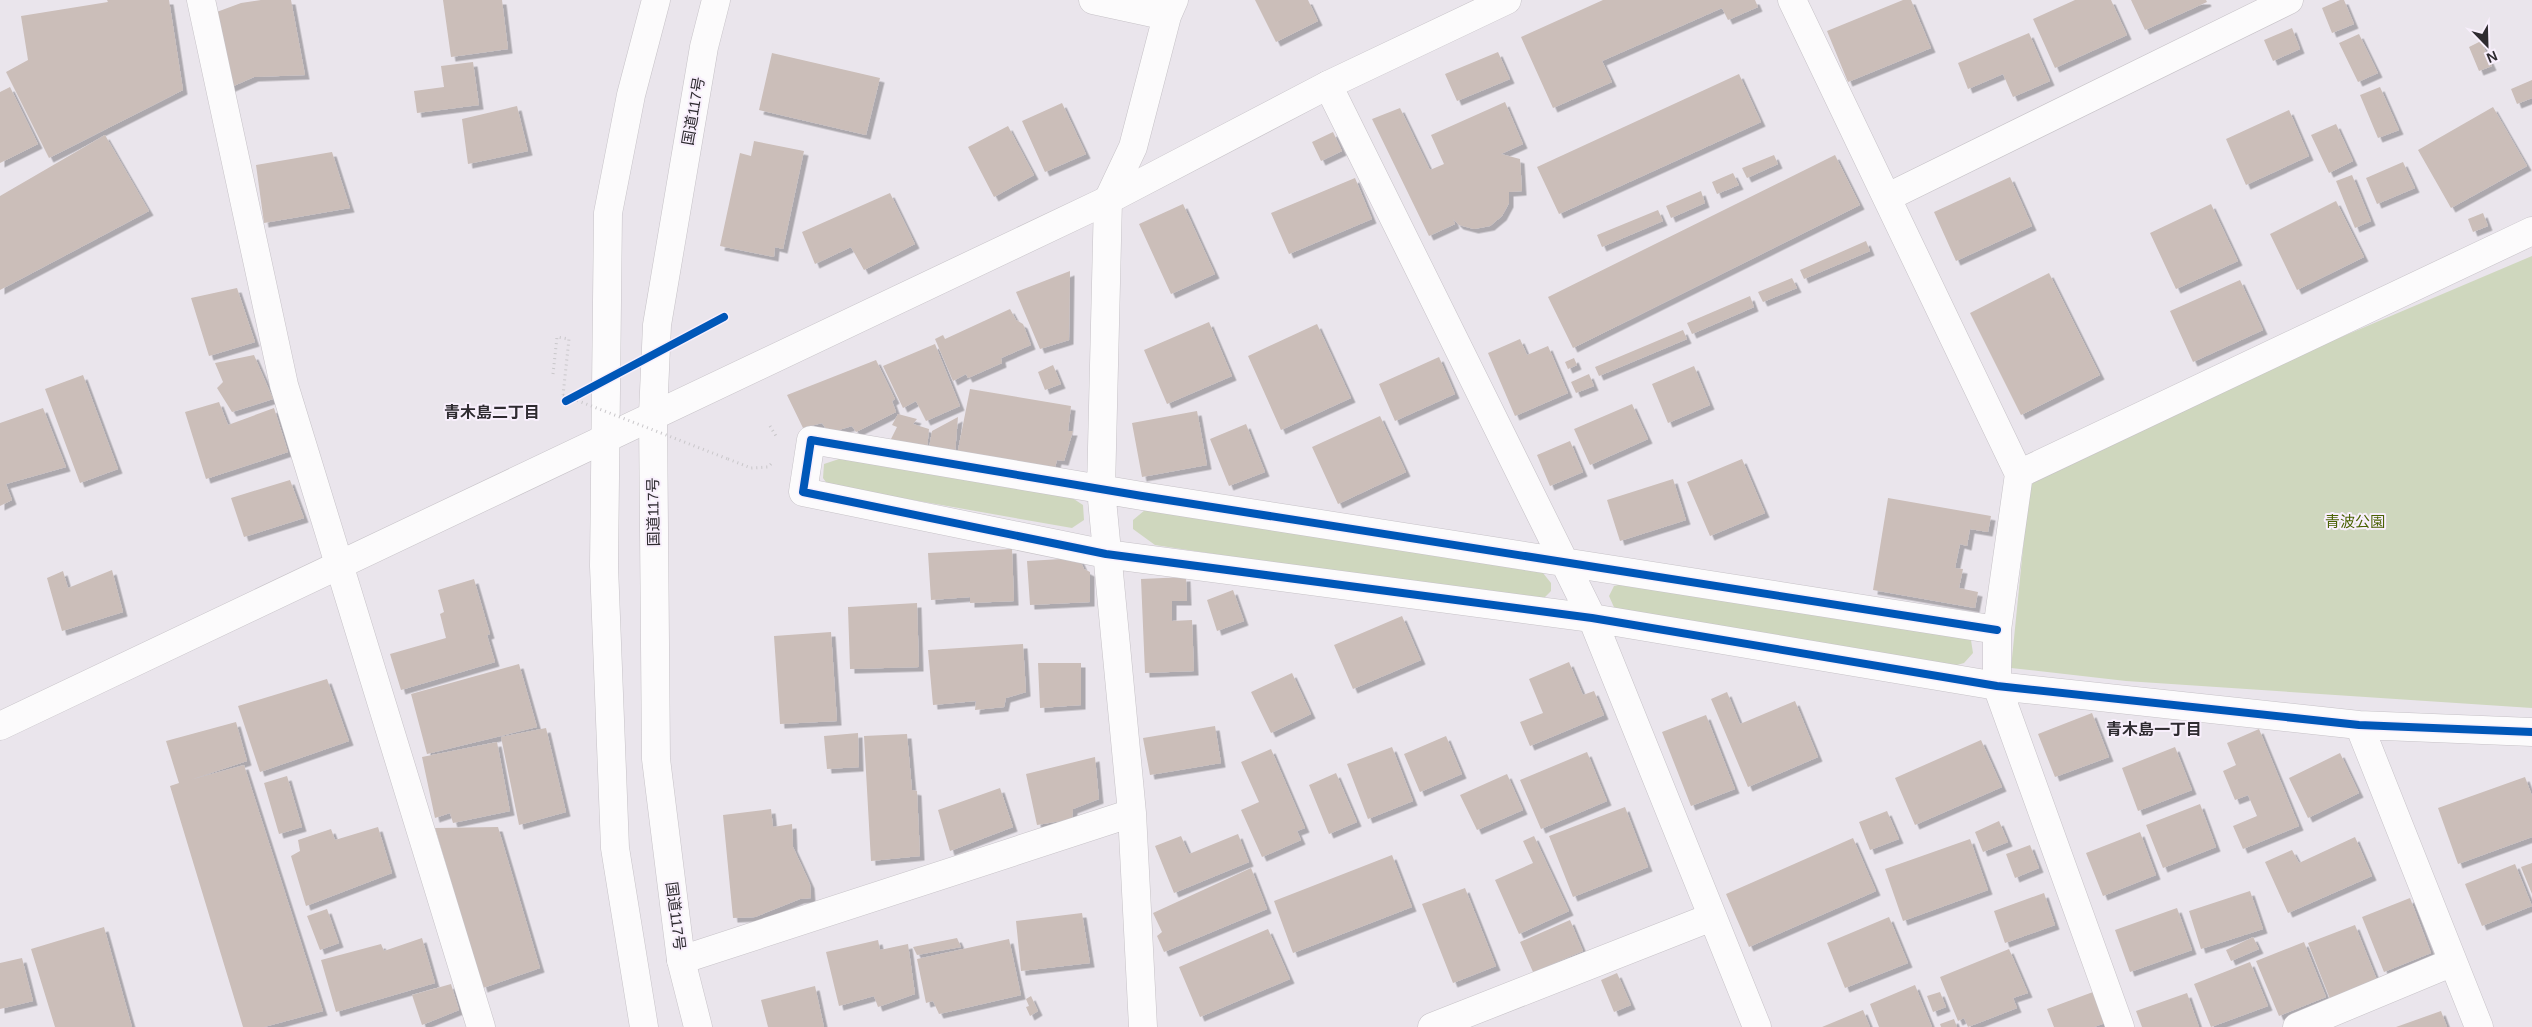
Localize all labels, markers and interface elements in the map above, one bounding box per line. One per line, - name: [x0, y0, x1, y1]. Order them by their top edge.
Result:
- north arrow: [2462, 20, 2512, 70]
- text: N: [2484, 48, 2500, 66]
- street label: 国道117号: [679, 76, 707, 146]
- district label: 青木島二丁目: [444, 404, 540, 421]
- street label: 国道117号: [644, 477, 662, 547]
- park label: 青波公園: [2325, 513, 2385, 530]
- district label: 青木島一丁目: [2106, 721, 2202, 738]
- street label: 国道117号: [663, 881, 689, 951]

